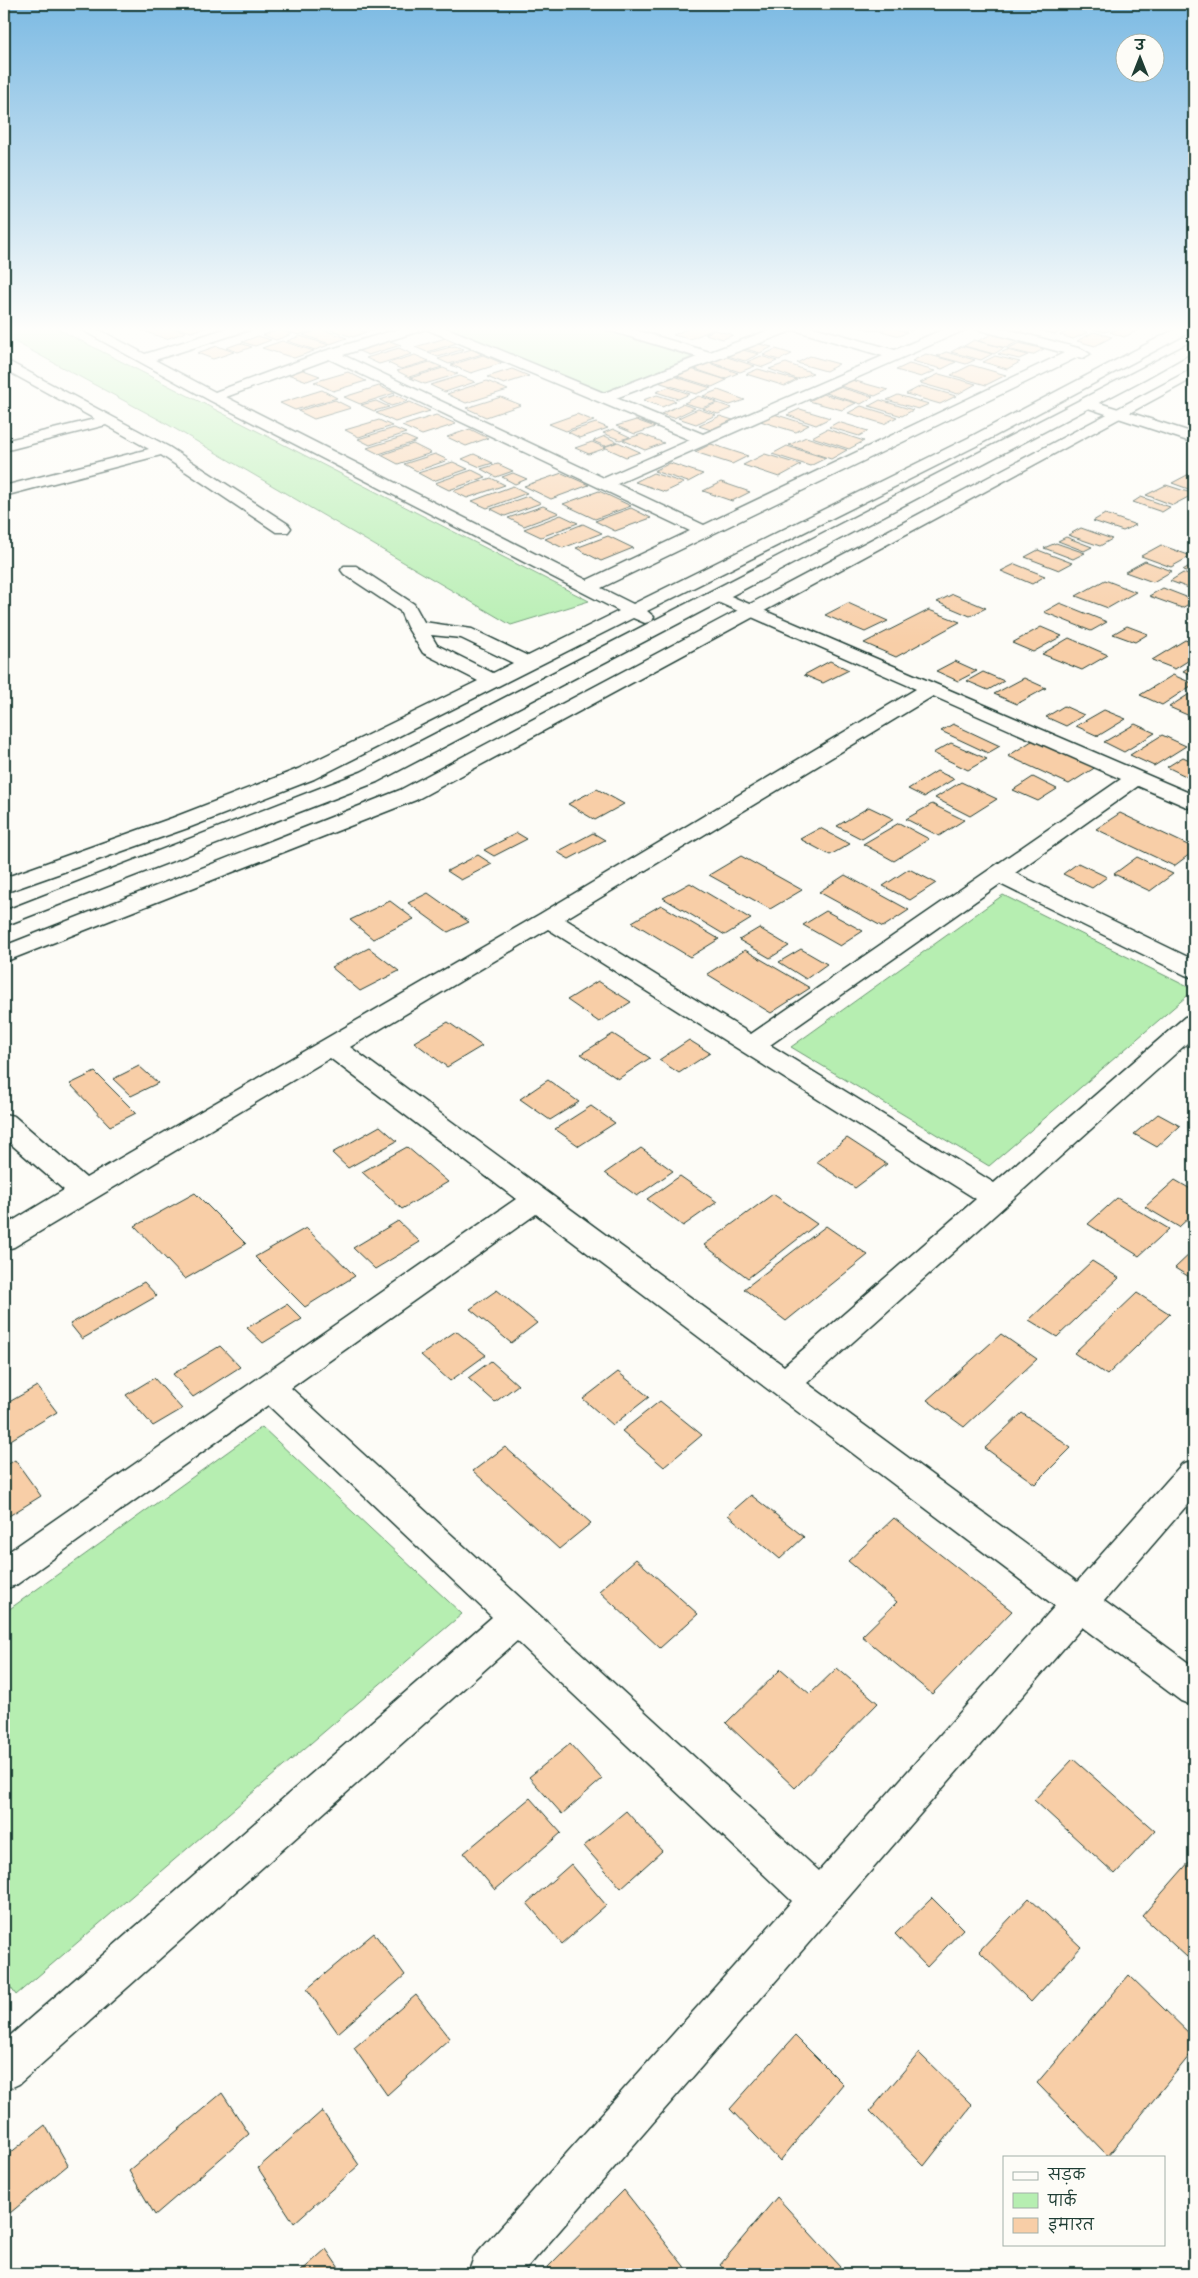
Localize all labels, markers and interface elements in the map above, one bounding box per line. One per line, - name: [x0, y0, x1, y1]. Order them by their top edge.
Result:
- north arrow: [1116, 32, 1166, 82]
- text: उ: [1133, 37, 1146, 54]
- legend: [1003, 2156, 1166, 2246]
- text: सड़क: [1047, 2166, 1086, 2185]
- text: पार्क: [1047, 2189, 1078, 2211]
- text: इमारत: [1048, 2216, 1095, 2235]

